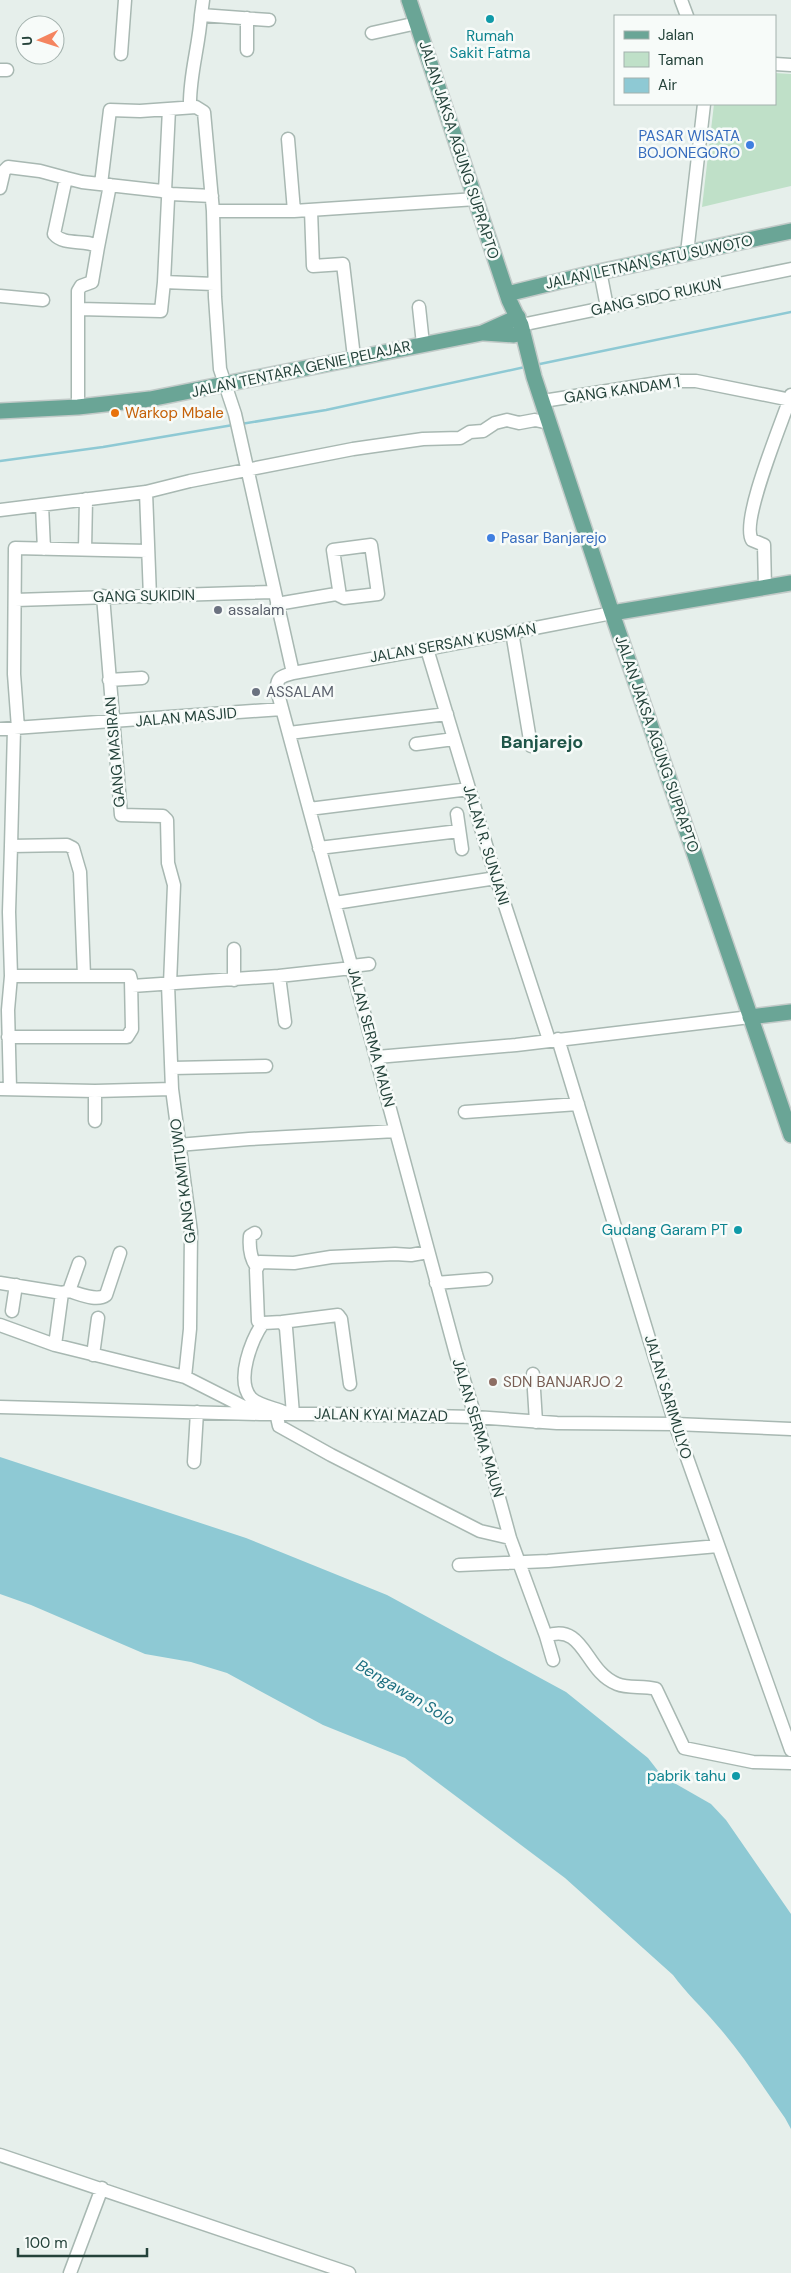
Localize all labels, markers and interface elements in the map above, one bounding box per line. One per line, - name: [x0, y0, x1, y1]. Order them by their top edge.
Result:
- marker: Rumah Sakit Fatma: [484, 13, 496, 25]
- north arrow: [15, 15, 65, 65]
- legend: [614, 15, 776, 105]
- text: Jalan: [658, 25, 694, 45]
- place label: Rumah Sakit Fatma: [450, 26, 530, 63]
- text: U: [18, 35, 36, 46]
- street label: JALAN JAKSA AGUNG SUPRAPTO: [414, 38, 504, 262]
- text: Taman: [658, 50, 704, 70]
- text: Air: [658, 75, 678, 95]
- place label: PASAR WISATA BOJONEGORO: [638, 126, 740, 163]
- marker: PASAR WISATA BOJONEGORO: [744, 139, 756, 151]
- street label: JALAN LETNAN SATU SUWOTO: [543, 230, 755, 294]
- street label: GANG SIDO RUKUN: [589, 273, 723, 321]
- street label: JALAN TENTARA GENIE PELAJAR: [190, 336, 413, 402]
- street label: GANG KANDAM 1: [563, 372, 681, 408]
- place label: Warkop Mbale: [125, 403, 224, 423]
- marker: Warkop Mbale: [109, 407, 121, 419]
- place label: Pasar Banjarejo: [501, 528, 607, 548]
- marker: Pasar Banjarejo: [485, 532, 497, 544]
- street label: GANG SUKIDIN: [93, 585, 195, 607]
- place label: assalam: [228, 600, 284, 620]
- marker: assalam: [212, 604, 224, 616]
- street label: JALAN SERSAN KUSMAN: [368, 619, 538, 667]
- street label: JALAN JAKSA AGUNG SUPRAPTO: [610, 633, 704, 855]
- place label: ASSALAM: [266, 682, 334, 702]
- marker: ASSALAM: [250, 686, 262, 698]
- street label: GANG MASIRAN: [100, 696, 130, 808]
- street label: JALAN MASJID: [134, 703, 238, 731]
- district label: Banjarejo: [501, 730, 583, 754]
- street label: JALAN R. SUNJANI: [458, 782, 514, 908]
- street label: JALAN SERMA MAUN: [343, 965, 399, 1109]
- street label: GANG KAMITUWO: [165, 1117, 201, 1245]
- place label: Gudang Garam PT: [602, 1220, 728, 1240]
- marker: Gudang Garam PT: [732, 1224, 744, 1236]
- street label: JALAN SARIMULYO: [640, 1333, 696, 1461]
- street label: JALAN SERMA MAUN: [447, 1356, 509, 1500]
- place label: SDN BANJARJO 2: [503, 1372, 623, 1392]
- marker: SDN BANJARJO 2: [487, 1376, 499, 1388]
- street label: JALAN KYAI MAZAD: [314, 1404, 448, 1426]
- water label: Bengawan Solo: [352, 1655, 459, 1730]
- place label: pabrik tahu: [647, 1766, 726, 1786]
- marker: pabrik tahu: [730, 1770, 742, 1782]
- scale bar: [18, 2226, 146, 2258]
- text: 100 m: [25, 2233, 68, 2253]

